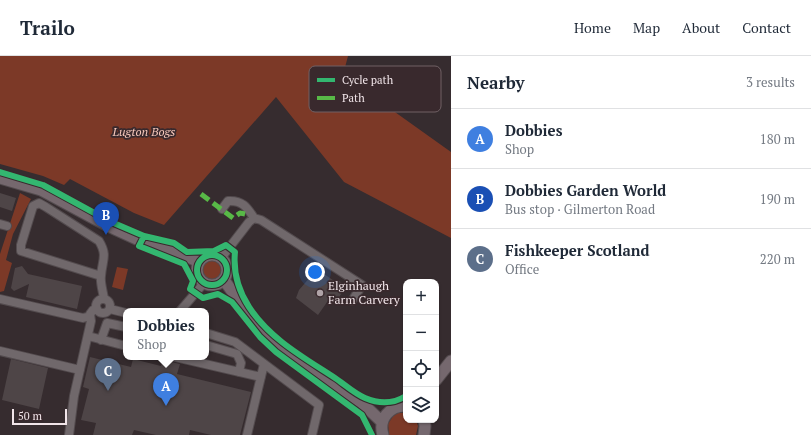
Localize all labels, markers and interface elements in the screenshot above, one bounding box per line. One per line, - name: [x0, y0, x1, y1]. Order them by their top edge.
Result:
- text: Trailo: [20, 15, 75, 40]
- text: Home: [574, 18, 611, 37]
- text: Map: [633, 18, 660, 37]
- text: About: [682, 18, 720, 37]
- text: Contact: [742, 18, 791, 37]
- legend: [309, 66, 441, 112]
- text: Nearby: [467, 71, 525, 94]
- text: Cycle path: [342, 73, 394, 87]
- text: 3 results: [746, 73, 795, 91]
- text: Path: [342, 91, 365, 105]
- text: Dobbies: [505, 120, 562, 140]
- park label: Lugton Bogs: [112, 124, 175, 139]
- text: A: [475, 130, 485, 148]
- text: 180 m: [760, 130, 795, 148]
- text: Shop: [505, 140, 534, 158]
- text: Dobbies Garden World: [505, 180, 666, 200]
- text: B: [476, 190, 484, 208]
- text: 190 m: [760, 190, 795, 208]
- text: Bus stop · Gilmerton Road: [505, 200, 655, 218]
- pin: B: [93, 202, 119, 235]
- text: Fishkeeper Scotland: [505, 240, 650, 260]
- text: C: [476, 250, 484, 268]
- text: 220 m: [760, 250, 795, 268]
- text: Office: [505, 260, 539, 278]
- your location: [305, 262, 325, 282]
- place label: Elginhaugh Farm Carvery: [328, 278, 401, 307]
- map controls: [403, 279, 439, 423]
- button: +: [403, 279, 439, 315]
- marker: Elginhaugh Farm Carvery: [315, 288, 325, 298]
- popup: [123, 308, 209, 360]
- text: Dobbies: [137, 315, 195, 335]
- button: −: [403, 315, 439, 351]
- text: Shop: [137, 335, 166, 353]
- button: locate: [403, 351, 439, 387]
- pin: C: [95, 358, 121, 391]
- pin: A: [153, 373, 179, 406]
- button: layers: [403, 387, 439, 423]
- scale bar: [12, 407, 67, 426]
- text: 50 m: [18, 409, 42, 423]

